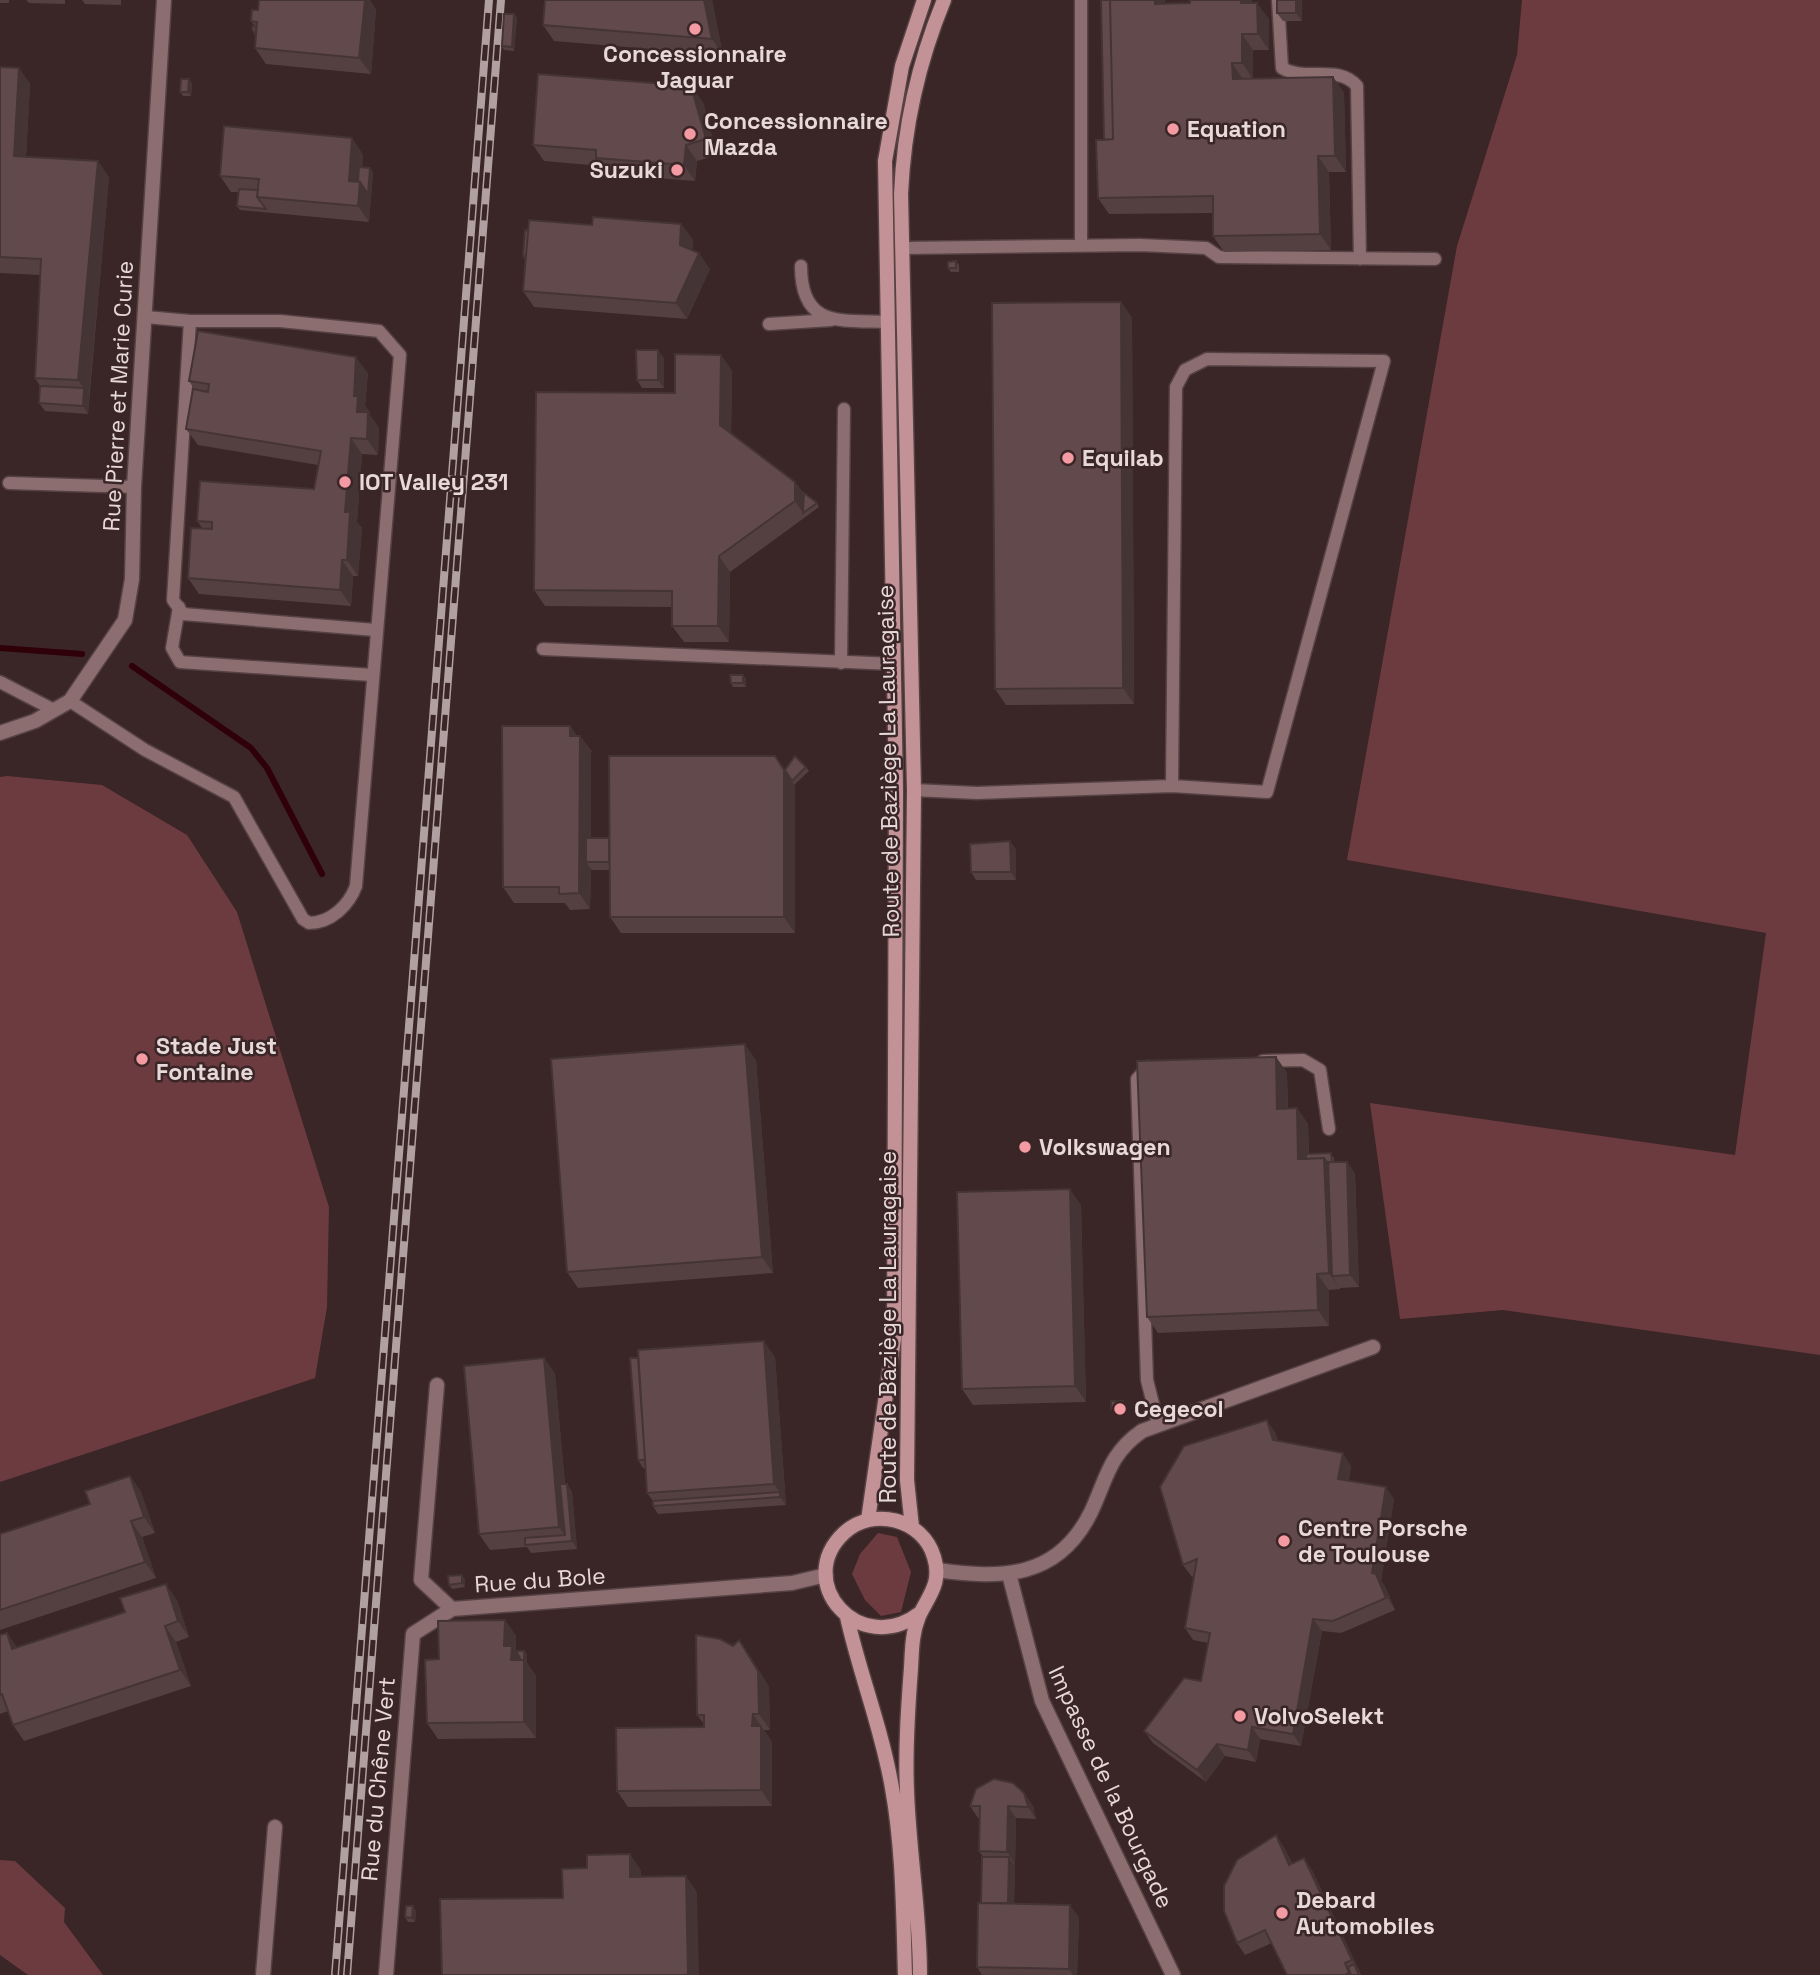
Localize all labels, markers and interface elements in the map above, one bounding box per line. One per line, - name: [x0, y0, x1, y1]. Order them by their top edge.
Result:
- marker: Concessionnaire Jaguar: [687, 21, 703, 37]
- place label: Concessionnaire Jaguar: [603, 39, 787, 95]
- place label: Concessionnaire Mazda: [704, 106, 888, 162]
- place label: Equation: [1187, 114, 1286, 144]
- marker: Equation: [1165, 121, 1181, 137]
- marker: Concessionnaire Mazda: [682, 126, 698, 142]
- place label: Suzuki: [590, 155, 663, 185]
- marker: Suzuki: [669, 162, 685, 178]
- street label: Rue Pierre et Marie Curie: [96, 260, 140, 532]
- place label: Equilab: [1082, 443, 1164, 473]
- marker: Equilab: [1060, 450, 1076, 466]
- place label: IOT Valley 231: [359, 467, 508, 497]
- marker: IOT Valley 231: [337, 474, 353, 490]
- street label: Route de Baziège La Lauragaise: [870, 584, 906, 938]
- place label: Stade Just Fontaine: [156, 1031, 277, 1087]
- marker: Stade Just Fontaine: [134, 1051, 150, 1067]
- place label: Volkswagen: [1039, 1132, 1171, 1162]
- marker: Volkswagen: [1017, 1139, 1033, 1155]
- street label: Route de Baziège La Lauragaise: [873, 1151, 903, 1503]
- place label: Cegecol: [1134, 1394, 1224, 1424]
- marker: Cegecol: [1112, 1401, 1128, 1417]
- place label: Centre Porsche de Toulouse: [1298, 1513, 1468, 1569]
- marker: Centre Porsche de Toulouse: [1276, 1533, 1292, 1549]
- street label: Rue du Bole: [473, 1560, 607, 1600]
- street label: Impasse de la Bourgade: [1042, 1661, 1180, 1913]
- street label: Rue du Chêne Vert: [354, 1676, 402, 1882]
- place label: VolvoSelekt: [1254, 1701, 1384, 1731]
- marker: VolvoSelekt: [1232, 1708, 1248, 1724]
- place label: Debard Automobiles: [1296, 1885, 1435, 1941]
- marker: Debard Automobiles: [1274, 1905, 1290, 1921]

